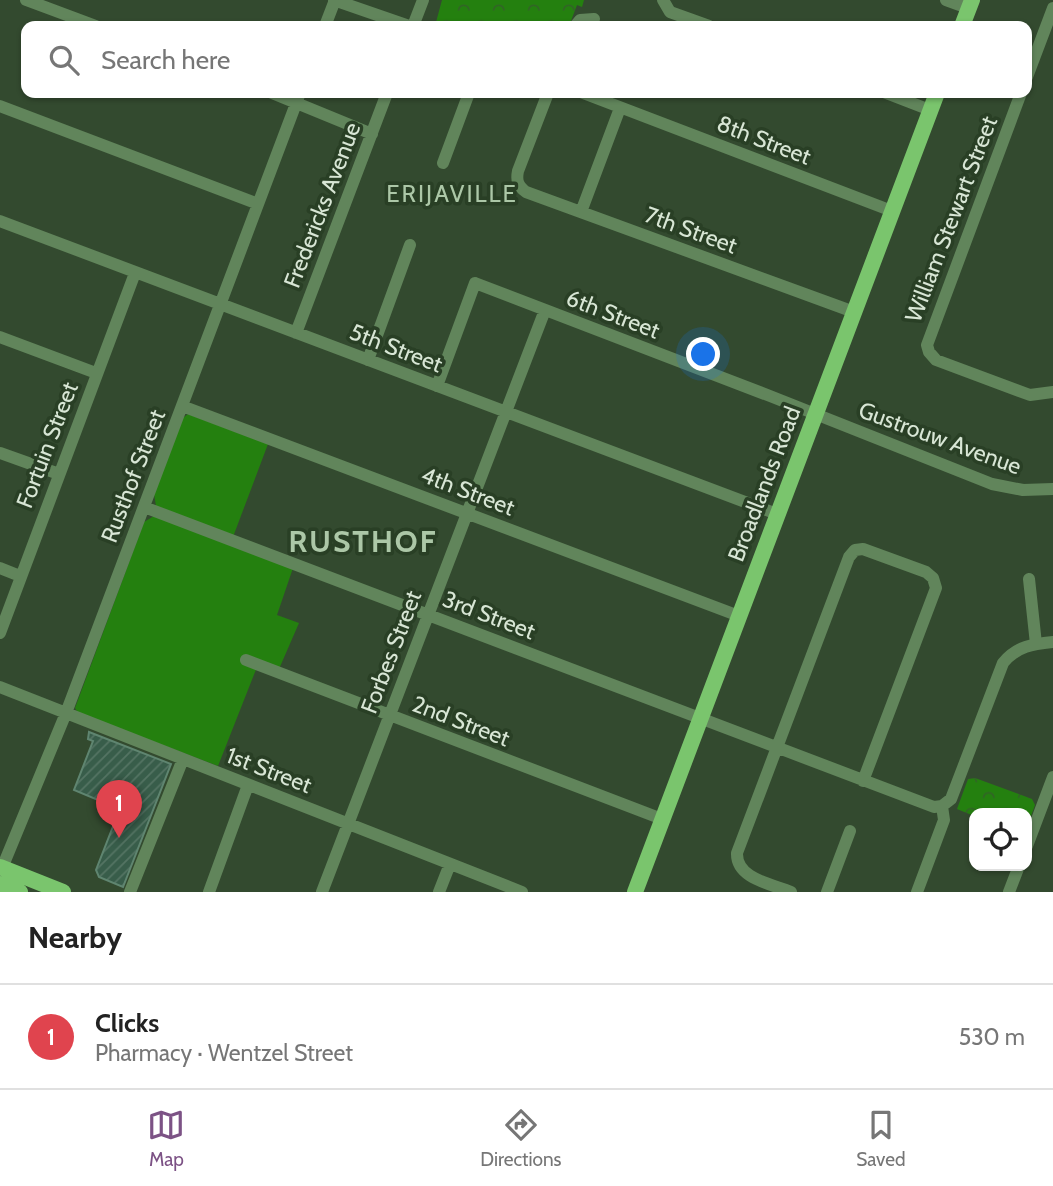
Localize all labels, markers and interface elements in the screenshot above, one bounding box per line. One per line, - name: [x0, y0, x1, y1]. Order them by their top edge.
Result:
- search box: [21, 21, 1032, 98]
- icon: search: [45, 41, 83, 79]
- text: Search here: [101, 44, 230, 76]
- street label: 8th Street: [713, 109, 815, 171]
- street label: William Stewart Street: [899, 112, 1003, 326]
- street label: Fredericks Avenue: [278, 118, 366, 292]
- district label: ERIJAVILLE: [386, 179, 518, 208]
- street label: 7th Street: [641, 200, 741, 260]
- street label: 6th Street: [562, 283, 664, 345]
- street label: 5th Street: [346, 318, 446, 379]
- your location: [686, 337, 720, 371]
- street label: Fortuin Street: [10, 378, 84, 512]
- street label: Gustrouw Avenue: [855, 396, 1025, 480]
- street label: Broadlands Road: [722, 403, 806, 565]
- street label: Rusthof Street: [95, 405, 171, 546]
- street label: 4th Street: [417, 460, 519, 522]
- district label: RUSTHOF: [289, 523, 437, 560]
- street label: 3rd Street: [439, 585, 539, 645]
- street label: Forbes Street: [355, 586, 427, 717]
- street label: 2nd Street: [408, 690, 514, 752]
- street label: 1st Street: [222, 741, 316, 799]
- pin: 1: [96, 780, 142, 838]
- map controls: [969, 808, 1032, 871]
- button: locate: [969, 808, 1032, 871]
- text: Nearby: [28, 919, 122, 956]
- text: Clicks: [95, 1007, 159, 1039]
- text: 1: [47, 1023, 55, 1051]
- text: 530 m: [959, 1023, 1025, 1051]
- text: Pharmacy · Wentzel Street: [95, 1039, 353, 1067]
- tab: Map: [147, 1106, 185, 1171]
- tab: Directions: [480, 1106, 561, 1171]
- tab: Saved: [856, 1106, 906, 1171]

